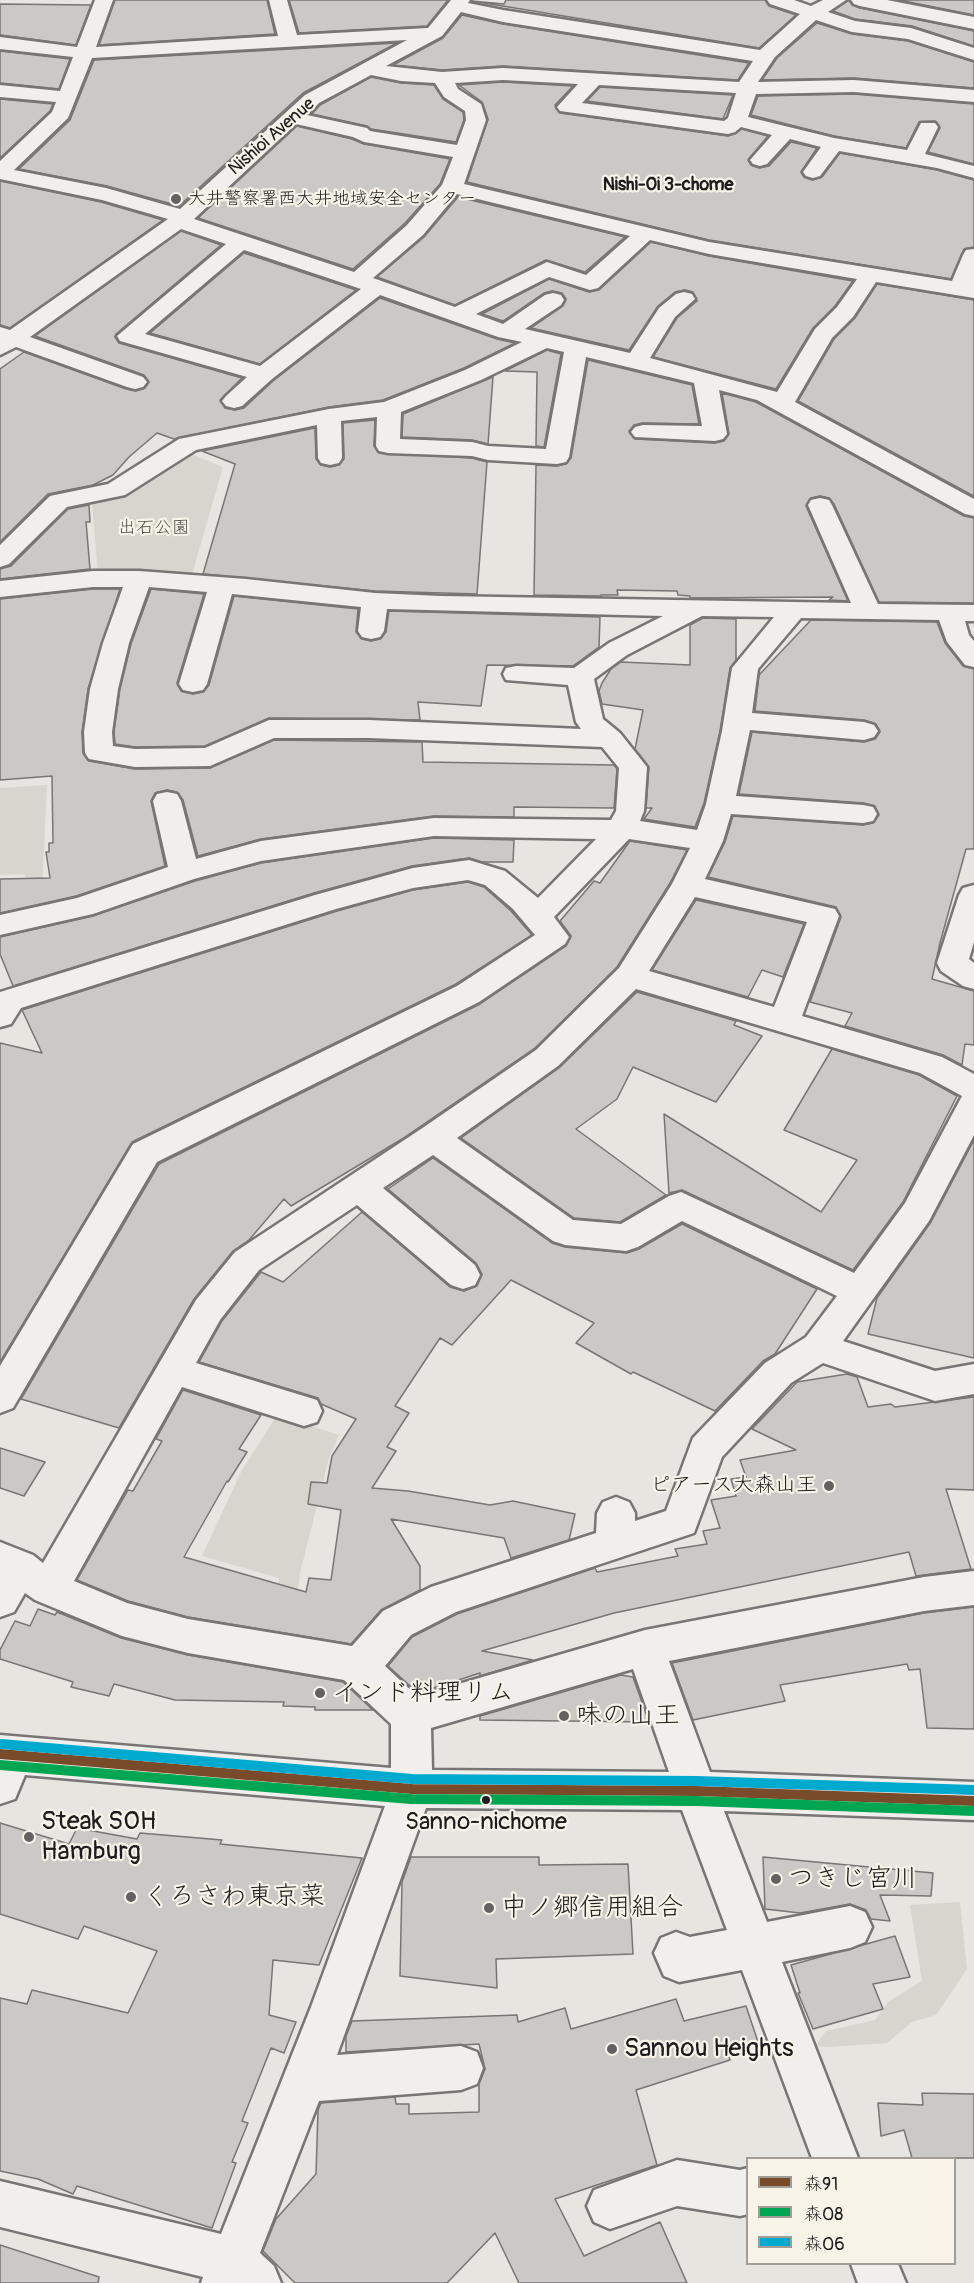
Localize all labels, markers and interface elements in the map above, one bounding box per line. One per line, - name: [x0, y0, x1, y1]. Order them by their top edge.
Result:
- street label: Nishioi Avenue: [224, 94, 320, 180]
- district label: Nishi-Oi 3-chome: [603, 174, 733, 196]
- place label: 大井警察署西大井地域安全センター: [188, 188, 476, 210]
- marker: 大井警察署西大井地域安全センター: [169, 192, 183, 206]
- park label: 出石公園: [118, 517, 190, 539]
- place label: ピアース大森山王: [650, 1473, 817, 1499]
- marker: ピアース大森山王: [822, 1479, 836, 1493]
- place label: インド料理リム: [332, 1677, 514, 1709]
- marker: インド料理リム: [313, 1686, 327, 1700]
- place label: 味の山王: [576, 1700, 680, 1732]
- marker: 味の山王: [557, 1709, 571, 1723]
- marker: Sanno-nichome: [480, 1794, 492, 1806]
- place label: Steak SOH Hamburg: [41, 1806, 156, 1868]
- place label: Sanno-nichome: [405, 1809, 567, 1837]
- marker: Steak SOH Hamburg: [22, 1830, 36, 1844]
- place label: つきじ宮川: [788, 1863, 918, 1895]
- marker: つきじ宮川: [769, 1872, 783, 1886]
- place label: くろさわ東京菜: [143, 1881, 325, 1913]
- marker: くろさわ東京菜: [124, 1890, 138, 1904]
- place label: 中ノ郷信用組合: [501, 1892, 683, 1924]
- marker: 中ノ郷信用組合: [482, 1901, 496, 1915]
- place label: Sannou Heights: [624, 2033, 794, 2065]
- marker: Sannou Heights: [605, 2042, 619, 2056]
- legend: [746, 2157, 956, 2265]
- text: 森91: [804, 2173, 838, 2196]
- text: 森08: [804, 2203, 843, 2226]
- text: 森06: [804, 2233, 845, 2256]

